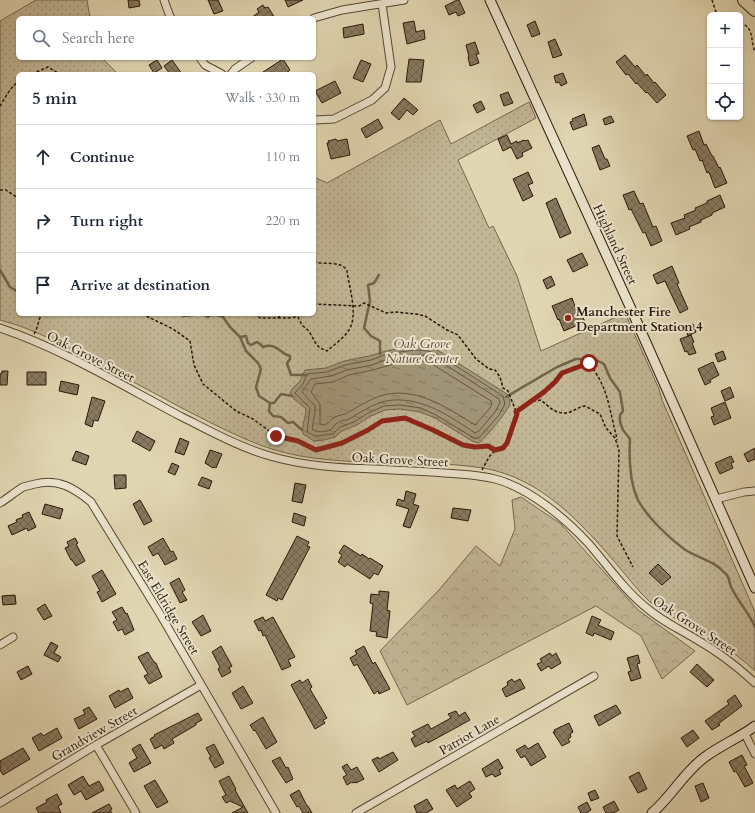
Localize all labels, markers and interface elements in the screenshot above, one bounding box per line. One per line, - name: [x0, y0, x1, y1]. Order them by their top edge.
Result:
- map controls: [707, 12, 743, 120]
- button: +: [707, 12, 743, 48]
- search box: [16, 16, 316, 60]
- icon: search: [30, 27, 52, 49]
- text: Search here: [62, 28, 135, 48]
- button: −: [707, 48, 743, 84]
- button: locate: [707, 84, 743, 120]
- text: 5 min: [32, 87, 77, 110]
- text: Walk · 330 m: [225, 89, 300, 107]
- icon: ahead: [32, 146, 54, 168]
- text: Continue: [70, 147, 135, 167]
- text: 110 m: [266, 148, 300, 166]
- street label: Highland Street: [589, 201, 642, 288]
- icon: right: [32, 210, 54, 232]
- text: Turn right: [70, 211, 143, 231]
- text: 220 m: [266, 212, 300, 230]
- icon: arrive: [32, 274, 54, 296]
- text: Arrive at destination: [70, 275, 210, 295]
- place label: Manchester Fire Department Station 4: [576, 303, 703, 336]
- marker: Manchester Fire Department Station 4: [563, 313, 573, 323]
- street label: Oak Grove Street: [43, 327, 138, 387]
- park label: Oak Grove Nature Center: [385, 335, 459, 368]
- route start: [580, 354, 598, 372]
- route end: [267, 427, 285, 445]
- street label: Oak Grove Street: [351, 448, 449, 472]
- street label: East Eldridge Street: [133, 557, 203, 658]
- street label: Oak Grove Street: [649, 592, 740, 660]
- street label: Grandview Street: [48, 702, 141, 766]
- street label: Patriot Lane: [436, 710, 503, 759]

